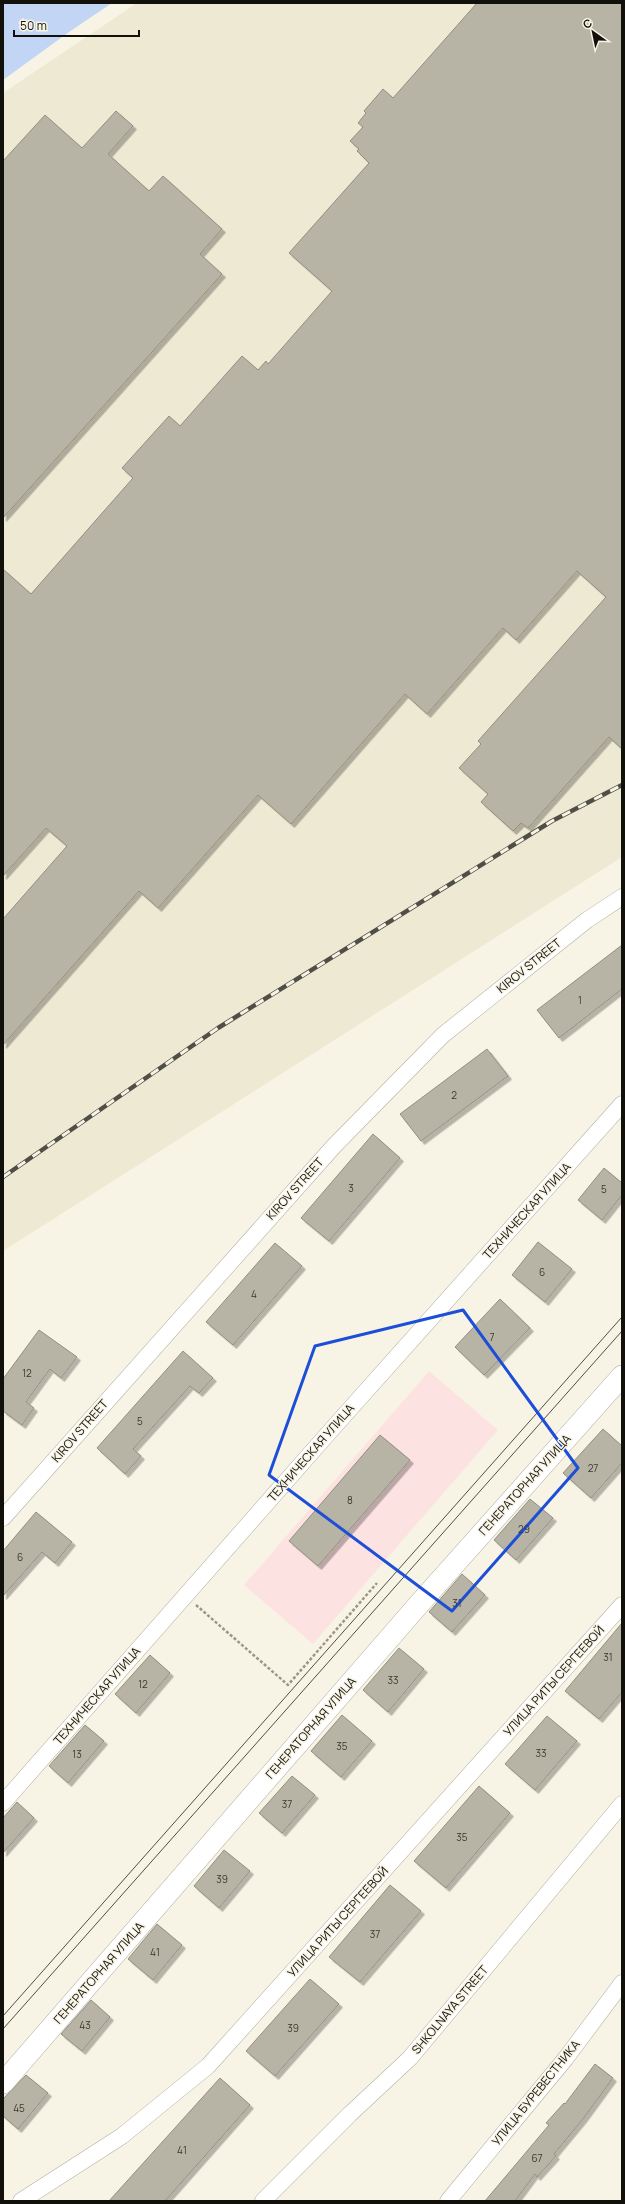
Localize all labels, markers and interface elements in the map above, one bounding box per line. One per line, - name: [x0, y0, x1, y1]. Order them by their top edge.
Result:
- scale bar: [14, 12, 139, 38]
- north arrow: [573, 12, 613, 52]
- text: С: [580, 15, 595, 32]
- text: 50 m: [20, 17, 47, 34]
- street label: KIROV STREET: [493, 934, 565, 997]
- house number: 1: [578, 993, 582, 1007]
- house number: 2: [451, 1088, 457, 1102]
- street label: KIROV STREET: [262, 1153, 328, 1223]
- street label: ТЕХНИЧЕСКАЯ УЛИЦА: [479, 1158, 575, 1263]
- house number: 3: [348, 1181, 354, 1195]
- house number: 5: [601, 1182, 607, 1196]
- house number: 6: [539, 1265, 545, 1279]
- house number: 4: [251, 1287, 257, 1301]
- house number: 7: [489, 1330, 495, 1344]
- house number: 12: [22, 1366, 32, 1380]
- street label: KIROV STREET: [47, 1395, 112, 1466]
- street label: ТЕХНИЧЕСКАЯ УЛИЦА: [263, 1400, 358, 1505]
- house number: 5: [137, 1414, 143, 1428]
- street label: ГЕНЕРАТОРНАЯ УЛИЦА: [475, 1430, 575, 1539]
- house number: 27: [588, 1461, 598, 1475]
- house number: 8: [347, 1493, 353, 1507]
- house number: 29: [518, 1522, 530, 1536]
- house number: 6: [17, 1550, 23, 1564]
- house number: 31: [452, 1596, 462, 1610]
- street label: УЛИЦА РИТЫ СЕРГЕЕВОЙ: [499, 1622, 608, 1740]
- street label: ТЕХНИЧЕСКАЯ УЛИЦА: [49, 1643, 144, 1748]
- house number: 31: [603, 1650, 613, 1664]
- street label: ГЕНЕРАТОРНАЯ УЛИЦА: [261, 1673, 360, 1782]
- house number: 33: [387, 1673, 399, 1687]
- house number: 12: [138, 1677, 148, 1691]
- house number: 35: [336, 1739, 348, 1753]
- house number: 33: [535, 1746, 547, 1760]
- house number: 13: [72, 1747, 82, 1761]
- house number: 37: [282, 1797, 292, 1811]
- house number: 35: [456, 1830, 468, 1844]
- street label: УЛИЦА РИТЫ СЕРГЕЕВОЙ: [283, 1863, 392, 1981]
- house number: 39: [216, 1872, 228, 1886]
- street label: ГЕНЕРАТОРНАЯ УЛИЦА: [49, 1918, 148, 2027]
- house number: 37: [370, 1927, 380, 1941]
- house number: 41: [150, 1945, 160, 1959]
- street label: SHKOLNAYA STREET: [407, 1961, 492, 2058]
- house number: 43: [79, 2018, 91, 2032]
- house number: 39: [287, 2021, 299, 2035]
- street label: УЛИЦА БУРЕВЕСТНИКА: [488, 2036, 584, 2149]
- house number: 45: [13, 2101, 25, 2115]
- house number: 41: [177, 2143, 187, 2157]
- house number: 67: [531, 2151, 543, 2165]

